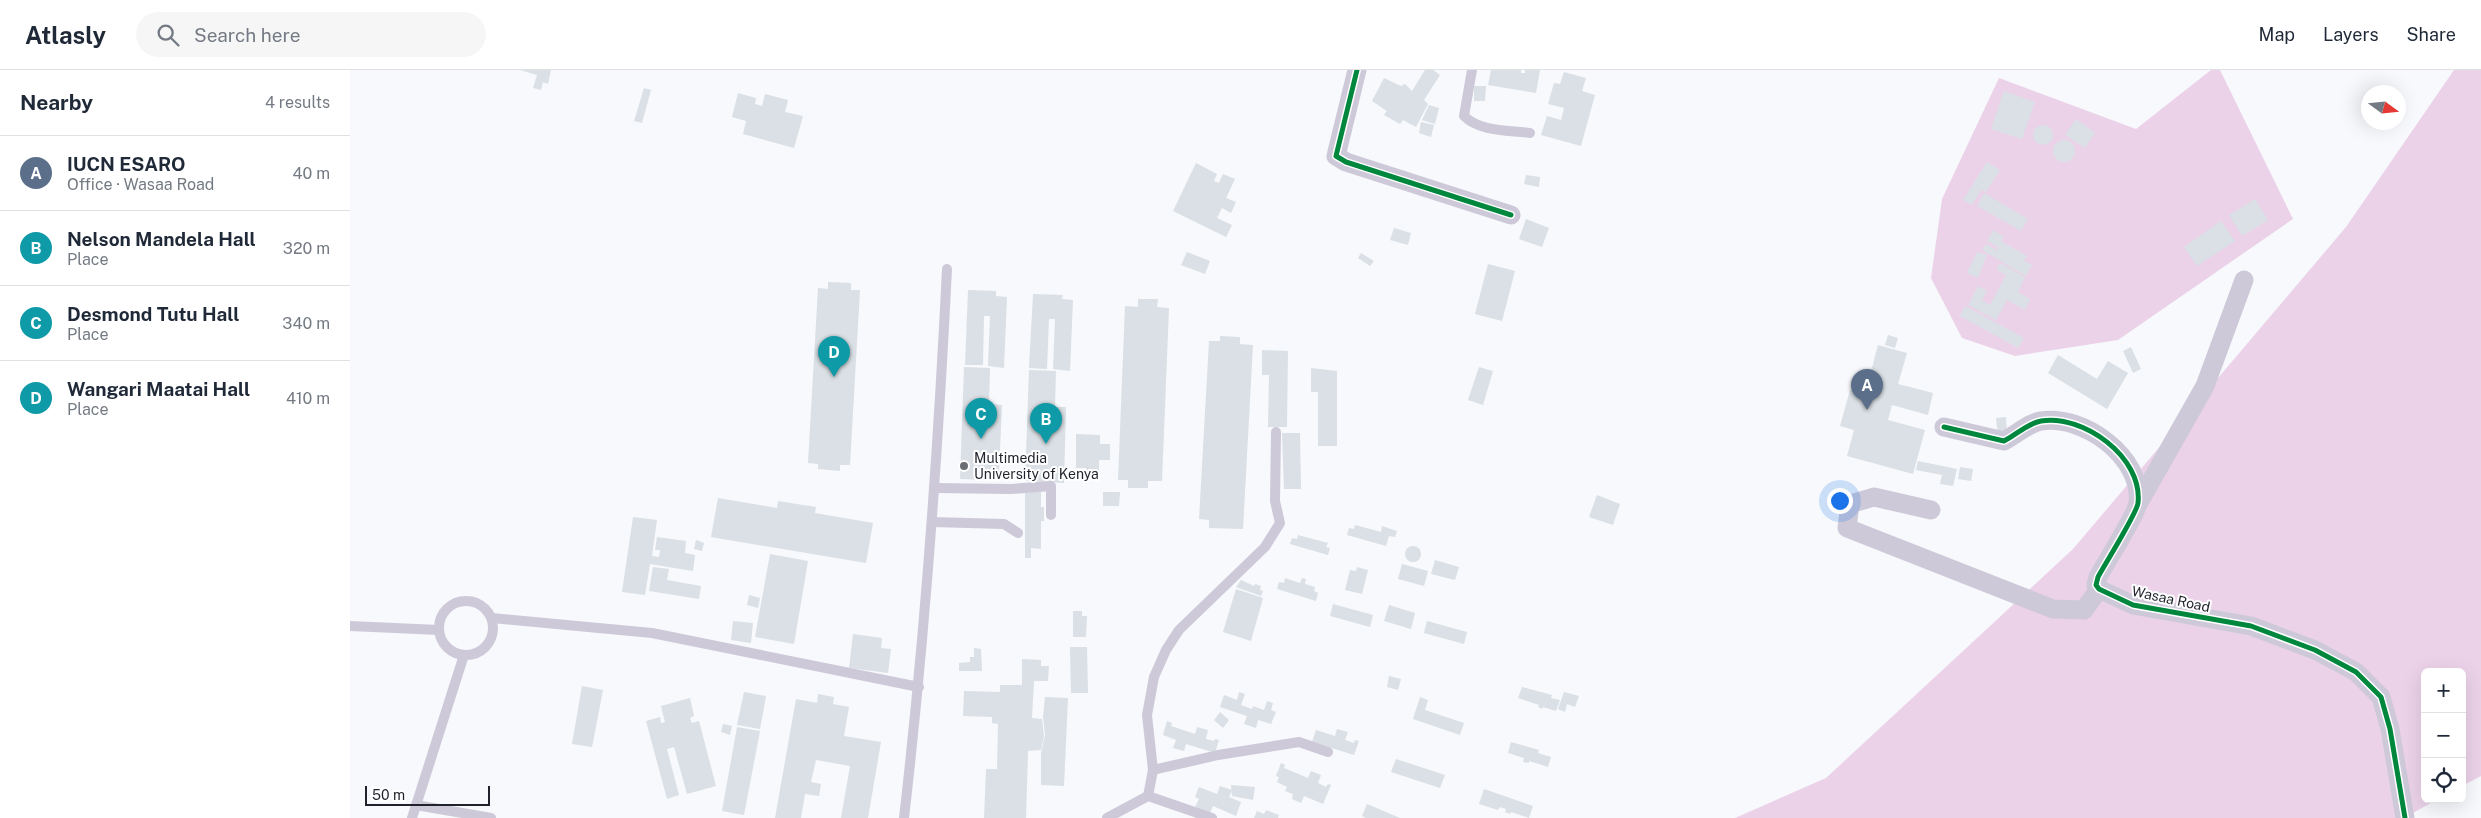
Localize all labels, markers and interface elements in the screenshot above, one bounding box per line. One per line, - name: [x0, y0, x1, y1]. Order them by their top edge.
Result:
- search box: [136, 12, 486, 57]
- text: Atlasly: [25, 21, 106, 49]
- icon: search: [154, 21, 182, 49]
- text: Search here: [194, 24, 301, 46]
- text: Map: [2259, 24, 2295, 45]
- text: Layers: [2323, 24, 2379, 45]
- text: Share: [2407, 24, 2456, 45]
- north arrow: [2361, 85, 2406, 130]
- text: Nearby: [20, 90, 93, 115]
- text: 4 results: [265, 93, 330, 112]
- text: IUCN ESARO: [67, 153, 185, 175]
- text: A: [30, 164, 42, 183]
- text: 40 m: [292, 164, 330, 183]
- text: Office · Wasaa Road: [67, 175, 214, 194]
- text: Nelson Mandela Hall: [67, 228, 256, 250]
- text: B: [31, 239, 41, 258]
- text: 320 m: [283, 239, 330, 258]
- text: Place: [67, 250, 109, 269]
- text: Desmond Tutu Hall: [67, 303, 240, 325]
- text: C: [30, 314, 42, 333]
- text: 340 m: [282, 314, 330, 333]
- text: Place: [67, 325, 109, 344]
- pin: D: [818, 336, 850, 377]
- pin: A: [1851, 369, 1883, 410]
- text: Wangari Maatai Hall: [67, 378, 250, 400]
- text: D: [30, 389, 42, 408]
- text: 410 m: [286, 389, 330, 408]
- pin: C: [965, 398, 997, 439]
- text: Place: [67, 400, 109, 419]
- pin: B: [1030, 403, 1062, 444]
- place label: Multimedia University of Kenya: [974, 450, 1099, 482]
- marker: Multimedia University of Kenya: [958, 460, 970, 472]
- your location: [1827, 488, 1853, 514]
- street label: Wasaa Road: [2130, 583, 2212, 615]
- map controls: [2421, 668, 2466, 803]
- button: +: [2421, 668, 2466, 713]
- button: −: [2421, 713, 2466, 758]
- button: locate: [2421, 758, 2466, 803]
- scale bar: [365, 783, 490, 806]
- text: 50 m: [372, 787, 405, 803]

